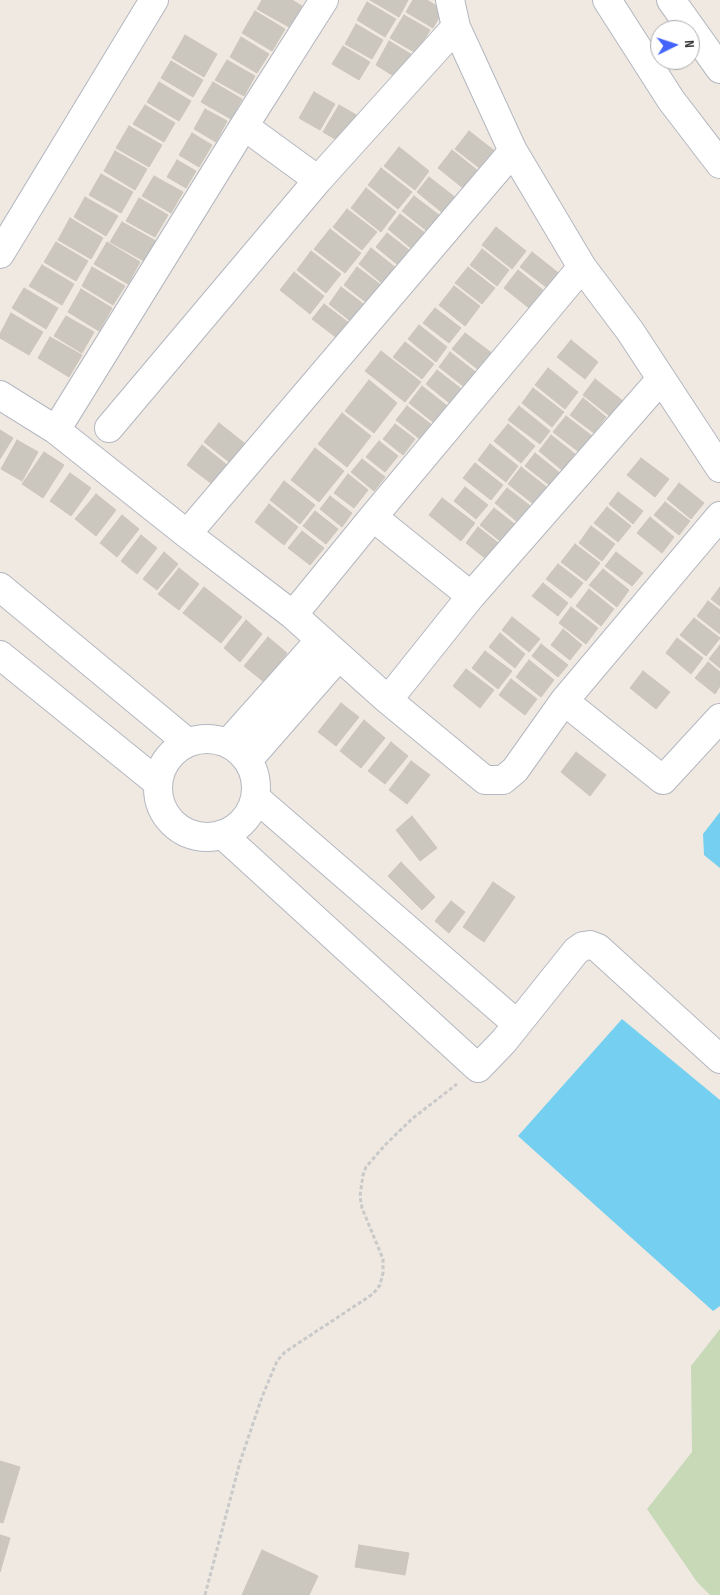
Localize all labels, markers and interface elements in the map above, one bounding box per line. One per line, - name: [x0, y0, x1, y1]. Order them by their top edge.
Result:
- north arrow: [650, 20, 700, 70]
- text: N: [681, 40, 698, 48]

